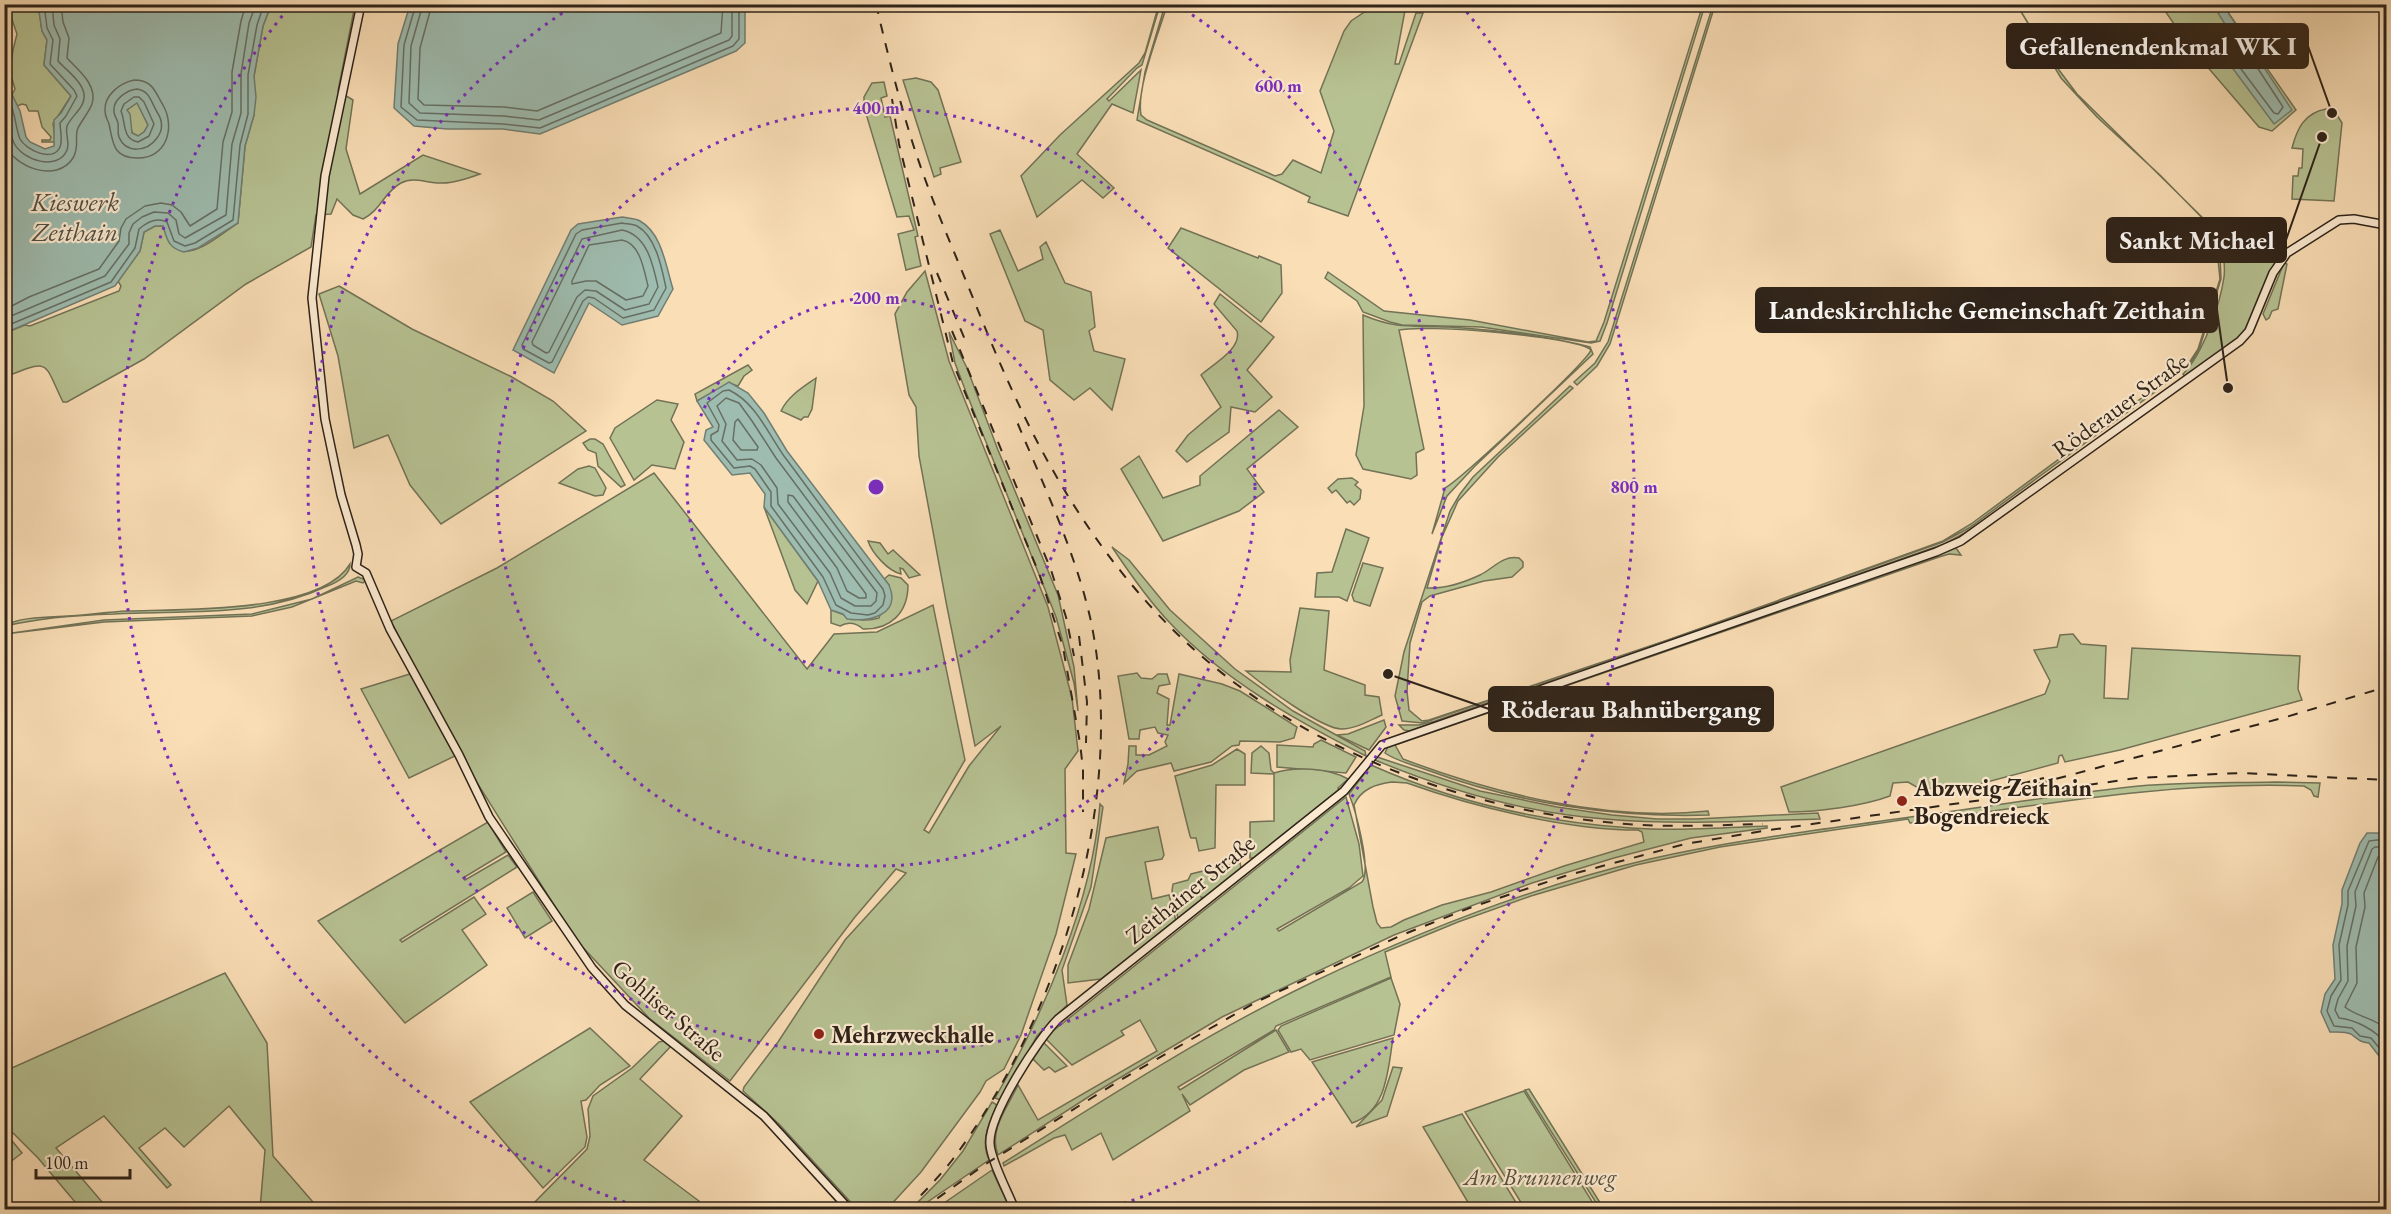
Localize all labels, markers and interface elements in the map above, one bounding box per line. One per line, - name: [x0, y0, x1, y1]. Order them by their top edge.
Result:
- callout: Gefallenendenkmal WK I: [2007, 24, 2308, 68]
- text: Gefallenendenkmal WK I: [2020, 29, 2297, 63]
- text: 600 m: [1254, 74, 1302, 97]
- text: 400 m: [852, 96, 900, 119]
- water label: Kieswerk Zeithain: [30, 185, 119, 249]
- callout: Sankt Michael: [2107, 218, 2286, 262]
- text: Sankt Michael: [2119, 223, 2275, 257]
- text: 200 m: [852, 286, 900, 309]
- callout: Landeskirchliche Gemeinschaft Zeithain: [1756, 288, 2217, 332]
- text: Landeskirchliche Gemeinschaft Zeithain: [1769, 293, 2206, 327]
- street label: Röderauer Straße: [2046, 345, 2194, 465]
- text: 800 m: [1610, 475, 1658, 498]
- centre of rings: [866, 477, 886, 497]
- callout: Röderau Bahnübergang: [1489, 687, 1773, 731]
- text: Röderau Bahnübergang: [1501, 692, 1762, 726]
- place label: Abzweig Zeithain Bogendreieck: [1913, 772, 2093, 832]
- marker: Abzweig Zeithain Bogendreieck: [1895, 794, 1909, 808]
- street label: Zeithainer Straße: [1119, 827, 1261, 951]
- street label: Gohliser Straße: [606, 952, 732, 1068]
- place label: Mehrzweckhalle: [831, 1019, 994, 1050]
- marker: Mehrzweckhalle: [812, 1027, 826, 1041]
- scale bar: [36, 1142, 130, 1180]
- text: 100 m: [45, 1151, 89, 1174]
- park label: Am Brunnenweg: [1462, 1161, 1617, 1192]

